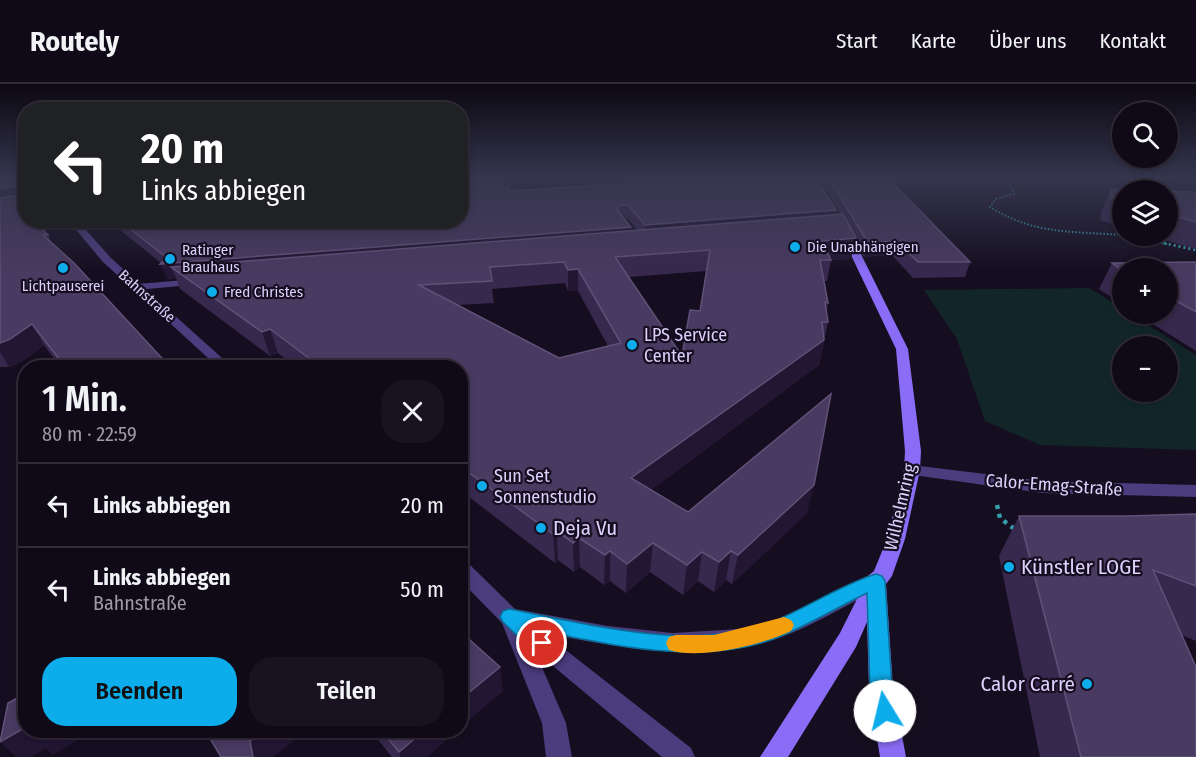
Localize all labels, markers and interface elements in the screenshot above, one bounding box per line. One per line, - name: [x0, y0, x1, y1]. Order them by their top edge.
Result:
- text: Routely: [30, 25, 119, 58]
- text: Start: [836, 28, 878, 54]
- text: Karte: [911, 28, 956, 54]
- text: Über uns: [989, 28, 1066, 54]
- text: Kontakt: [1099, 28, 1166, 54]
- map controls: [1112, 102, 1178, 402]
- button: search: [1112, 102, 1178, 168]
- text: 20 m: [141, 124, 224, 174]
- icon: left: [42, 126, 120, 204]
- text: Links abbiegen: [141, 175, 306, 207]
- button: layers: [1112, 180, 1178, 246]
- place label: Die Unabhängigen: [807, 238, 919, 256]
- marker: Die Unabhängigen: [788, 240, 802, 254]
- place label: Ratinger Brauhaus: [182, 241, 240, 276]
- marker: Ratinger Brauhaus: [163, 252, 177, 266]
- button: +: [1112, 258, 1178, 324]
- marker: Lichtpauserei: [56, 261, 70, 275]
- street label: Bahnstraße: [115, 266, 179, 326]
- place label: Lichtpauserei: [22, 277, 104, 295]
- place label: Fred Christes: [224, 283, 303, 301]
- marker: Fred Christes: [205, 285, 219, 299]
- place label: LPS Service Center: [644, 324, 727, 367]
- button: −: [1112, 336, 1178, 402]
- marker: LPS Service Center: [625, 338, 639, 352]
- text: 1 Min.: [42, 377, 127, 421]
- button: close: [381, 380, 444, 443]
- text: 80 m · 22:59: [42, 422, 137, 446]
- street label: Wilhelmring: [879, 461, 921, 553]
- place label: Sun Set Sonnenstudio: [494, 465, 596, 508]
- street label: Calor-Emag-Straße: [985, 469, 1123, 501]
- marker: Sun Set Sonnenstudio: [475, 479, 489, 493]
- icon: left: [42, 489, 75, 522]
- text: Links abbiegen: [93, 492, 231, 519]
- text: 20 m: [401, 492, 444, 519]
- place label: Deja Vu: [553, 515, 617, 541]
- marker: Deja Vu: [534, 521, 548, 535]
- place label: Künstler LOGE: [1021, 554, 1141, 580]
- marker: Künstler LOGE: [1002, 560, 1016, 574]
- text: Links abbiegen: [93, 564, 231, 591]
- icon: left: [42, 573, 75, 606]
- text: 50 m: [400, 576, 444, 603]
- text: Bahnstraße: [93, 591, 187, 615]
- pin: [516, 617, 567, 668]
- icon: arrive: [525, 626, 558, 659]
- button: Beenden: [42, 657, 237, 726]
- button: Teilen: [249, 657, 444, 726]
- place label: Calor Carré: [981, 671, 1075, 697]
- marker: Calor Carré: [1080, 677, 1094, 691]
- position arrow: [853, 679, 917, 743]

